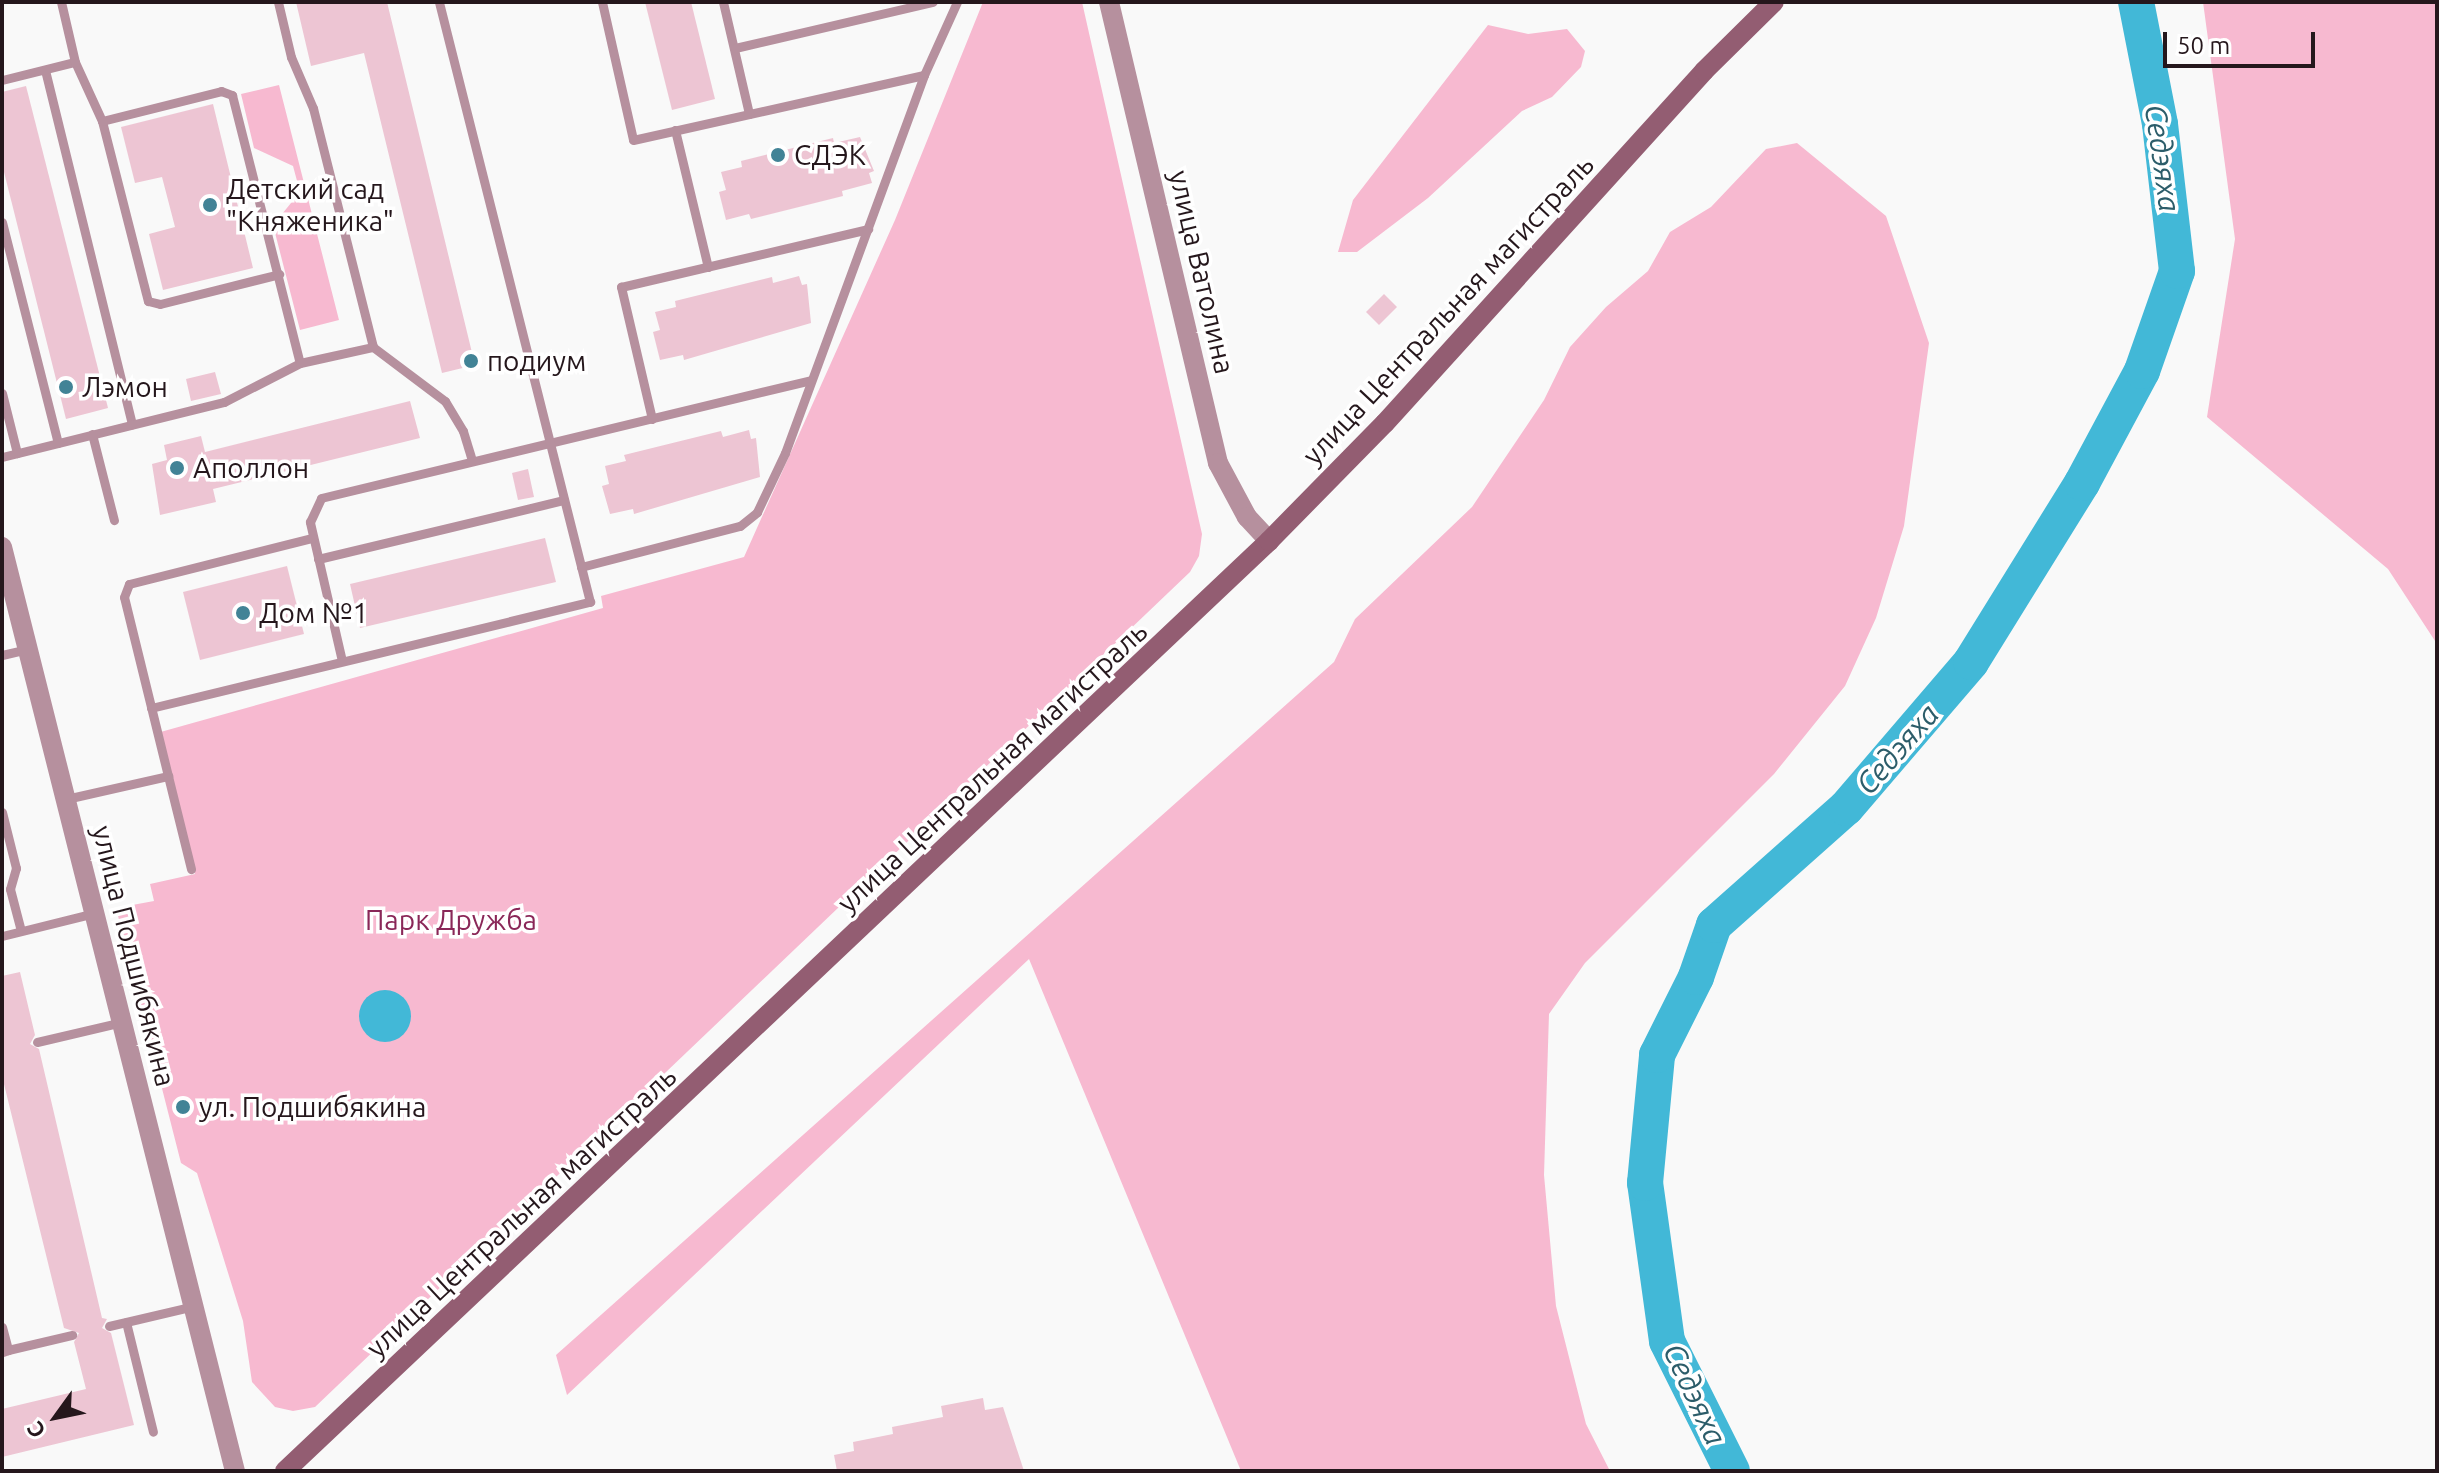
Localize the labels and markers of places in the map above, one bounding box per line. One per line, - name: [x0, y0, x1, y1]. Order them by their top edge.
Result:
- place label: СДЭК: [794, 138, 866, 172]
- marker: СДЭК: [769, 146, 787, 164]
- place label: Детский сад "Княженика": [226, 172, 394, 238]
- marker: Детский сад "Княженика": [201, 196, 219, 214]
- place label: подиум: [487, 344, 586, 378]
- marker: подиум: [462, 352, 480, 370]
- place label: Лэмон: [82, 370, 168, 404]
- marker: Лэмон: [57, 378, 75, 396]
- place label: Аполлон: [193, 451, 309, 485]
- marker: Аполлон: [168, 459, 186, 477]
- place label: Дом №1: [259, 596, 368, 630]
- marker: Дом №1: [234, 604, 252, 622]
- place label: ул. Подшибякина: [199, 1090, 426, 1124]
- marker: ул. Подшибякина: [174, 1098, 192, 1116]

